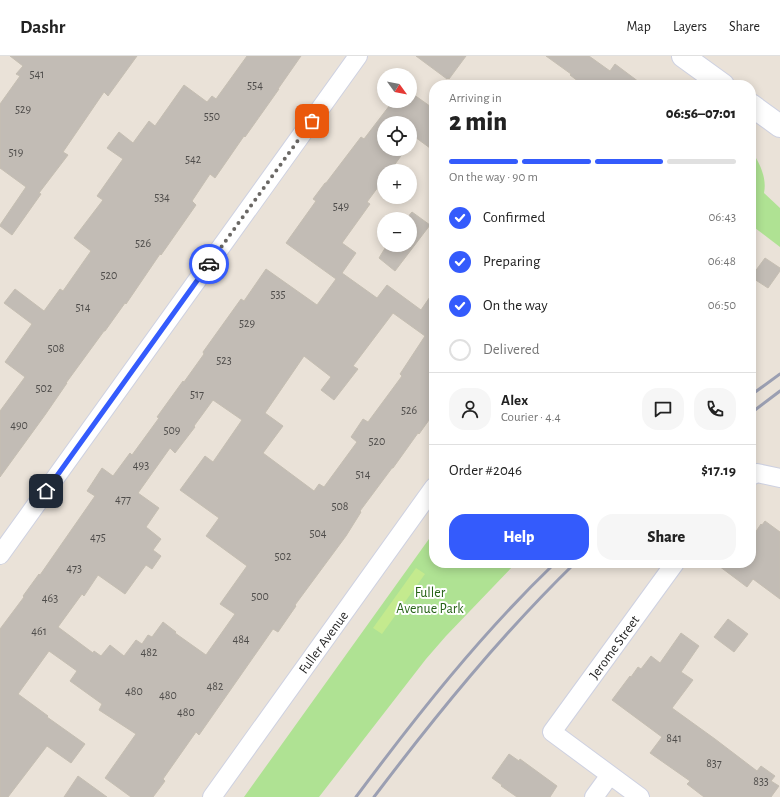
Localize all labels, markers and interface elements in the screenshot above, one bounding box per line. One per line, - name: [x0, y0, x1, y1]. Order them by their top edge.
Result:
- text: Dashr: [20, 18, 65, 37]
- text: Map: [626, 20, 651, 34]
- text: Layers: [673, 20, 707, 34]
- text: Share: [729, 20, 760, 34]
- house number: 541: [30, 68, 44, 80]
- north arrow: [377, 68, 417, 108]
- map controls: [377, 68, 417, 252]
- house number: 554: [247, 79, 263, 91]
- text: Arriving in: [449, 92, 502, 105]
- house number: 529: [15, 103, 31, 115]
- pin: [295, 104, 329, 138]
- text: 06:56–07:01: [666, 106, 736, 121]
- text: 2 min: [449, 109, 507, 135]
- house number: 550: [204, 110, 220, 122]
- icon: bag: [301, 110, 323, 132]
- button: locate: [377, 116, 417, 156]
- house number: 519: [9, 146, 24, 158]
- house number: 542: [185, 153, 202, 165]
- button: +: [377, 164, 417, 204]
- text: On the way · 90 m: [449, 171, 538, 184]
- house number: 534: [154, 191, 170, 203]
- house number: 549: [333, 200, 350, 212]
- icon: check: [449, 207, 471, 229]
- text: Confirmed: [483, 210, 545, 225]
- text: 06:43: [708, 211, 736, 224]
- button: −: [377, 212, 417, 252]
- house number: 526: [135, 237, 151, 249]
- courier: [189, 244, 229, 284]
- icon: check: [449, 251, 471, 273]
- icon: car: [198, 253, 220, 275]
- text: Preparing: [483, 254, 540, 269]
- text: 06:48: [708, 255, 736, 268]
- house number: 520: [101, 269, 117, 281]
- house number: 535: [271, 288, 285, 300]
- icon: check: [449, 295, 471, 317]
- text: On the way: [483, 298, 548, 313]
- text: 06:50: [708, 299, 736, 312]
- house number: 514: [76, 301, 91, 313]
- house number: 529: [239, 317, 255, 329]
- house number: 508: [47, 342, 65, 354]
- text: Delivered: [483, 342, 540, 357]
- house number: 523: [216, 354, 232, 366]
- house number: 502: [36, 382, 53, 394]
- house number: 517: [190, 388, 204, 400]
- button: person: [449, 388, 491, 430]
- button: chat: [642, 388, 684, 430]
- button: phone: [694, 388, 736, 430]
- text: Alex: [501, 393, 528, 408]
- house number: 526: [401, 404, 417, 416]
- text: Courier · 4.4: [501, 411, 561, 424]
- house number: 490: [10, 419, 28, 431]
- house number: 509: [164, 424, 181, 436]
- house number: 520: [369, 435, 385, 447]
- house number: 493: [133, 459, 149, 471]
- text: Order #2046: [449, 463, 522, 478]
- text: $17.19: [701, 463, 736, 478]
- house number: 514: [356, 468, 371, 480]
- pin: [29, 474, 63, 508]
- icon: home: [35, 480, 57, 502]
- house number: 477: [115, 493, 131, 505]
- house number: 508: [331, 500, 349, 512]
- button: Help: [449, 514, 589, 560]
- button: Share: [597, 514, 736, 560]
- house number: 504: [309, 527, 327, 539]
- house number: 475: [90, 531, 106, 543]
- house number: 502: [275, 550, 292, 562]
- house number: 473: [66, 562, 82, 574]
- park label: Fuller Avenue Park: [396, 586, 464, 616]
- house number: 500: [251, 590, 269, 602]
- house number: 463: [42, 592, 58, 604]
- street label: Fuller Avenue: [297, 609, 351, 676]
- street label: Jerome Street: [587, 613, 643, 682]
- house number: 461: [31, 625, 47, 637]
- house number: 484: [232, 633, 250, 645]
- house number: 482: [141, 646, 158, 658]
- house number: 482: [207, 680, 224, 692]
- house number: 480: [125, 685, 143, 697]
- house number: 480: [159, 689, 177, 701]
- house number: 480: [177, 706, 195, 718]
- house number: 841: [666, 732, 682, 744]
- house number: 837: [706, 757, 722, 769]
- house number: 833: [753, 775, 769, 787]

